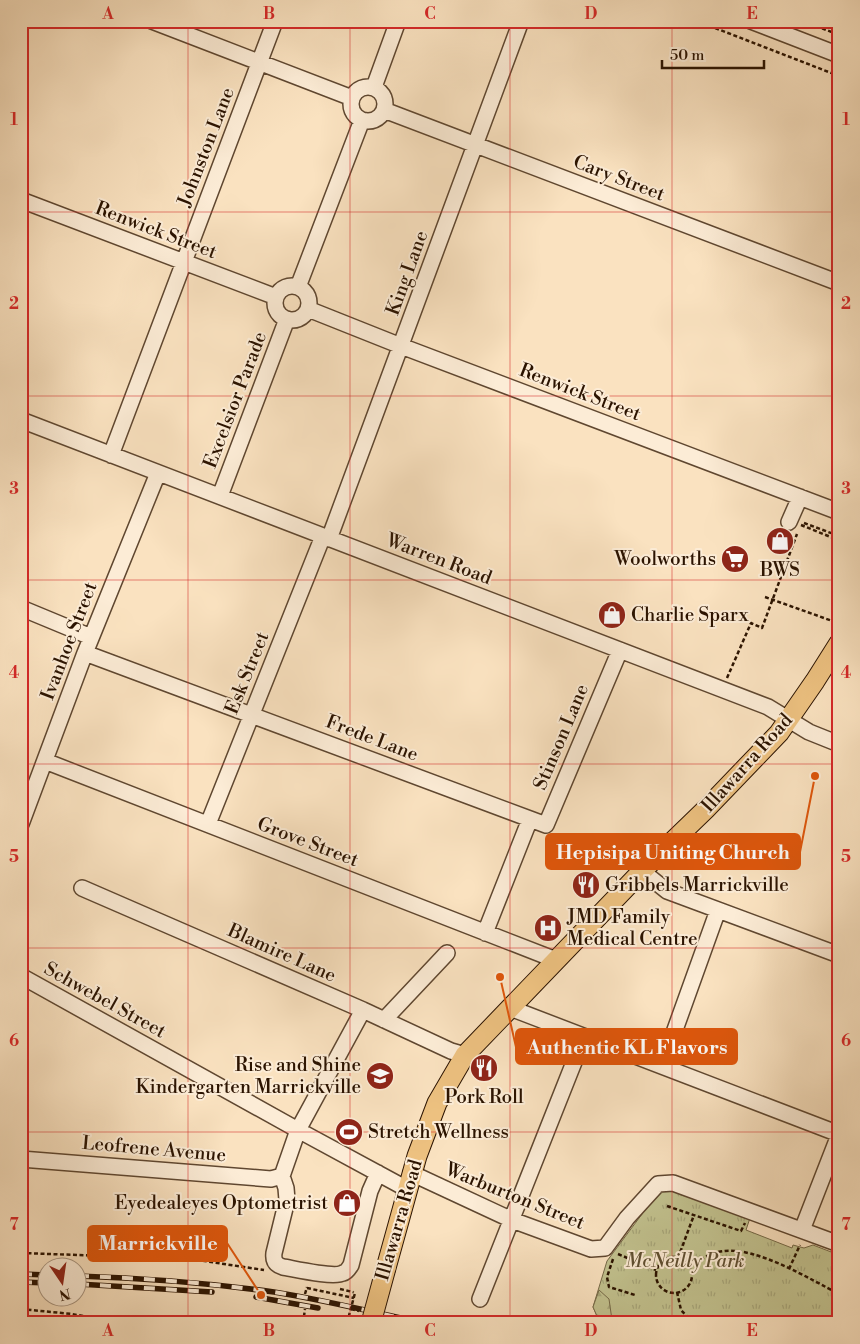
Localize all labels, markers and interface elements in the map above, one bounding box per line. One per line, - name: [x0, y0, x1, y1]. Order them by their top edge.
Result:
- text: A: [101, 4, 114, 24]
- text: B: [263, 4, 275, 24]
- text: C: [424, 4, 436, 24]
- text: D: [585, 4, 598, 24]
- text: E: [746, 4, 758, 24]
- scale bar: [662, 38, 765, 70]
- text: 50 m: [670, 46, 704, 65]
- street label: Johnston Lane: [172, 84, 240, 211]
- text: 1: [10, 110, 18, 130]
- text: 1: [842, 110, 850, 130]
- street label: Cary Street: [570, 150, 669, 207]
- street label: Renwick Street: [92, 196, 220, 264]
- street label: King Lane: [381, 227, 433, 319]
- text: 2: [9, 294, 19, 314]
- text: 2: [841, 294, 851, 314]
- street label: Excelsior Parade: [198, 328, 272, 472]
- street label: Renwick Street: [516, 358, 644, 426]
- text: 3: [9, 479, 19, 499]
- text: 3: [841, 479, 851, 499]
- shop icon: BWS: [765, 526, 795, 556]
- street label: Warren Road: [382, 528, 495, 590]
- supermarket icon: Woolworths: [720, 544, 750, 574]
- place label: Woolworths: [613, 547, 716, 571]
- place label: BWS: [759, 558, 800, 582]
- street label: Ivanhoe Street: [35, 578, 103, 703]
- shop icon: Charlie Sparx: [597, 600, 627, 630]
- place label: Charlie Sparx: [631, 603, 749, 627]
- street label: Esk Street: [220, 628, 275, 718]
- text: 4: [9, 663, 20, 683]
- text: 4: [841, 663, 852, 683]
- street label: Stinson Lane: [528, 680, 594, 794]
- street label: Illawarra Road: [696, 708, 798, 818]
- street label: Frede Lane: [322, 709, 422, 767]
- street label: Grove Street: [254, 812, 362, 872]
- callout: Hepisipa Uniting Church: [546, 834, 800, 869]
- text: Hepisipa Uniting Church: [556, 841, 791, 866]
- text: 5: [9, 847, 19, 867]
- text: 5: [841, 847, 851, 867]
- restaurant icon: Gribbels Marrickville: [571, 870, 601, 900]
- place label: Gribbels Marrickville: [605, 873, 789, 897]
- place label: JMD Family Medical Centre: [566, 905, 698, 951]
- hospital icon: JMD Family Medical Centre: [533, 913, 563, 943]
- street label: Blamire Lane: [223, 918, 340, 988]
- street label: Schwebel Street: [40, 957, 170, 1044]
- callout: Authentic KL Flavors: [516, 1029, 737, 1064]
- text: 6: [9, 1031, 19, 1051]
- text: 6: [841, 1031, 851, 1051]
- text: Authentic KL Flavors: [525, 1036, 728, 1061]
- place label: Rise and Shine Kindergarten Marrickville: [136, 1053, 361, 1099]
- restaurant icon: Pork Roll: [469, 1053, 499, 1083]
- school or university icon: Rise and Shine Kindergarten Marrickville: [365, 1061, 395, 1091]
- place label: Pork Roll: [444, 1085, 524, 1109]
- sports icon: Stretch Wellness: [334, 1117, 364, 1147]
- place label: Stretch Wellness: [368, 1120, 509, 1144]
- street label: Leofrene Avenue: [81, 1131, 227, 1167]
- street label: Illawarra Road: [370, 1156, 428, 1283]
- street label: Warburton Street: [441, 1157, 588, 1235]
- shop icon: Eyedealeyes Optometrist: [332, 1188, 362, 1218]
- place label: Eyedealeyes Optometrist: [114, 1191, 328, 1215]
- text: 7: [9, 1215, 19, 1235]
- text: 7: [841, 1215, 851, 1235]
- callout: Marrickville: [88, 1226, 227, 1261]
- text: Marrickville: [98, 1232, 218, 1257]
- park label: McNeilly Park: [625, 1249, 745, 1273]
- north arrow: [38, 1256, 88, 1306]
- text: N: [57, 1284, 72, 1304]
- text: A: [101, 1321, 114, 1341]
- text: B: [263, 1321, 275, 1341]
- text: C: [424, 1321, 436, 1341]
- text: D: [585, 1321, 598, 1341]
- text: E: [746, 1321, 758, 1341]

